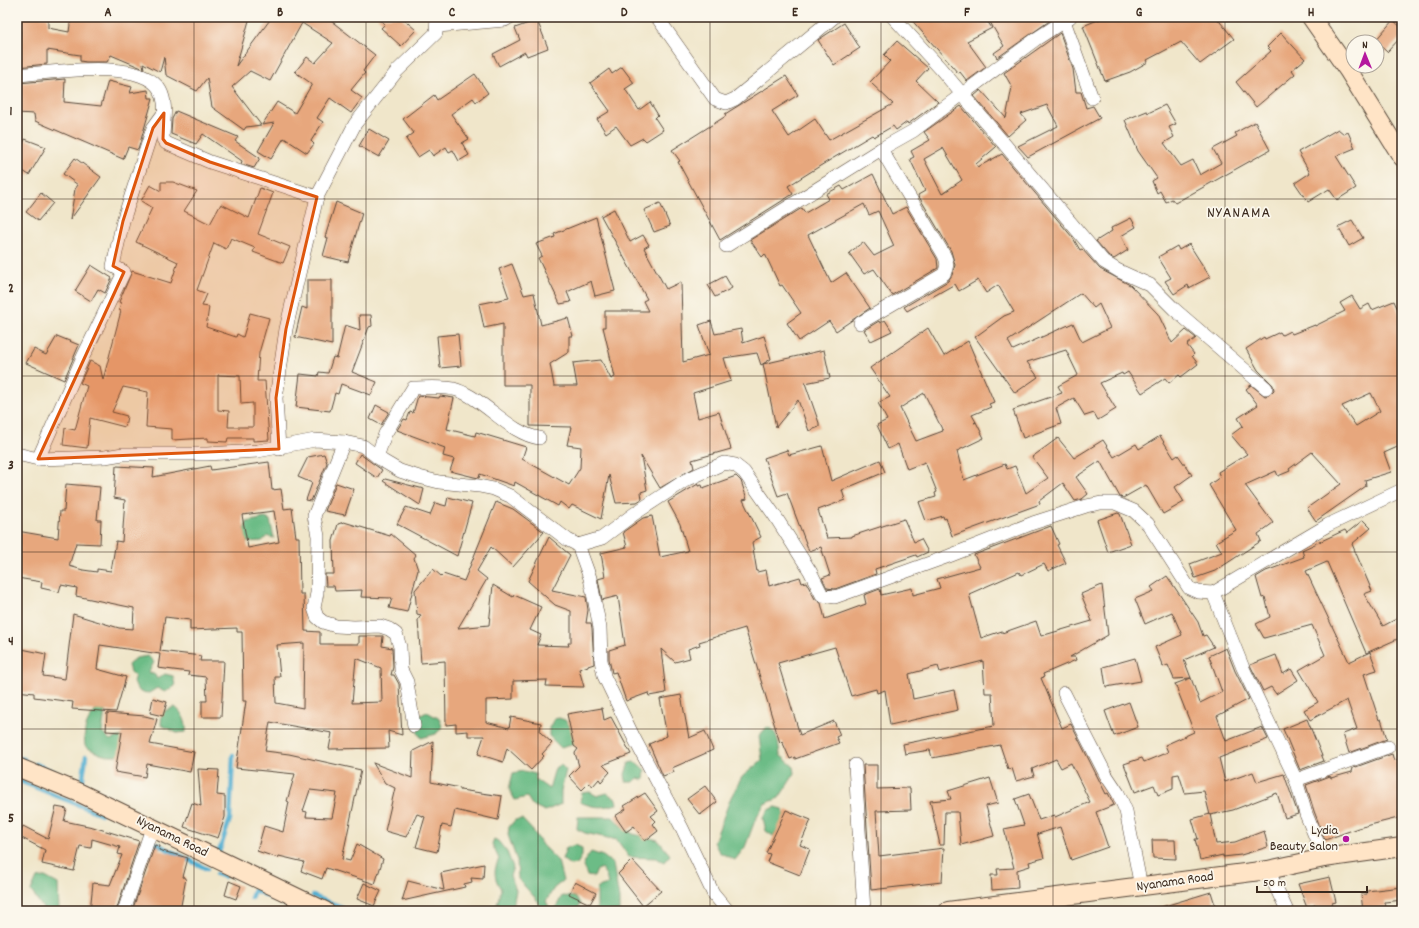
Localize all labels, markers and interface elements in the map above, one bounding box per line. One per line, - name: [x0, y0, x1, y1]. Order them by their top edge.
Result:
- text: A: [104, 4, 112, 23]
- text: B: [277, 4, 283, 23]
- text: C: [449, 4, 456, 23]
- text: D: [621, 4, 628, 23]
- text: E: [792, 4, 799, 23]
- text: F: [964, 4, 970, 23]
- text: G: [1136, 4, 1143, 23]
- text: H: [1308, 4, 1315, 23]
- north arrow: [1345, 34, 1385, 74]
- text: N: [1362, 38, 1368, 54]
- text: 1: [10, 103, 13, 122]
- district label: NYANAMA: [1207, 202, 1271, 225]
- text: 2: [8, 280, 14, 299]
- text: 3: [8, 457, 14, 476]
- text: 4: [8, 633, 14, 652]
- text: 5: [8, 810, 14, 829]
- street label: Nyanama Road: [133, 811, 211, 863]
- place label: Lydia Beauty Salon: [1270, 821, 1338, 857]
- marker: Lydia Beauty Salon: [1341, 834, 1351, 844]
- street label: Nyanama Road: [1135, 867, 1215, 897]
- scale bar: [1257, 868, 1367, 894]
- text: 50 m: [1263, 875, 1286, 892]

